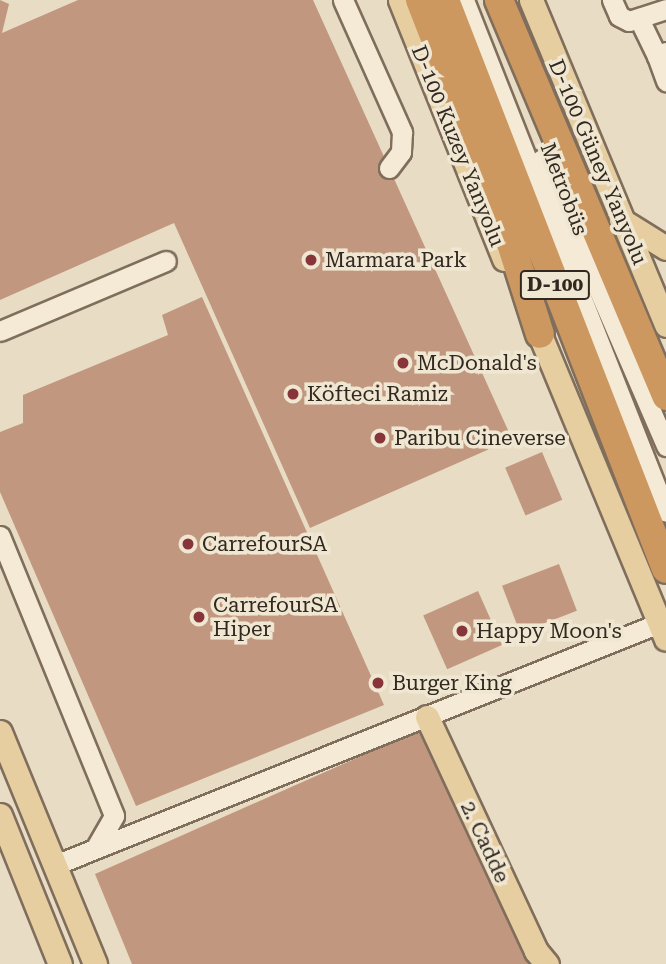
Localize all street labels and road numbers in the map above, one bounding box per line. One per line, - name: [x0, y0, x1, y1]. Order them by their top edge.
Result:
- street label: D-100 Kuzey Yanyolu: [406, 42, 510, 250]
- street label: D-100 Güney Yanyolu: [543, 56, 653, 268]
- street label: Metrobüs: [535, 139, 593, 239]
- road number: D-100: [518, 270, 592, 300]
- street label: 2. Cadde: [455, 797, 515, 887]

